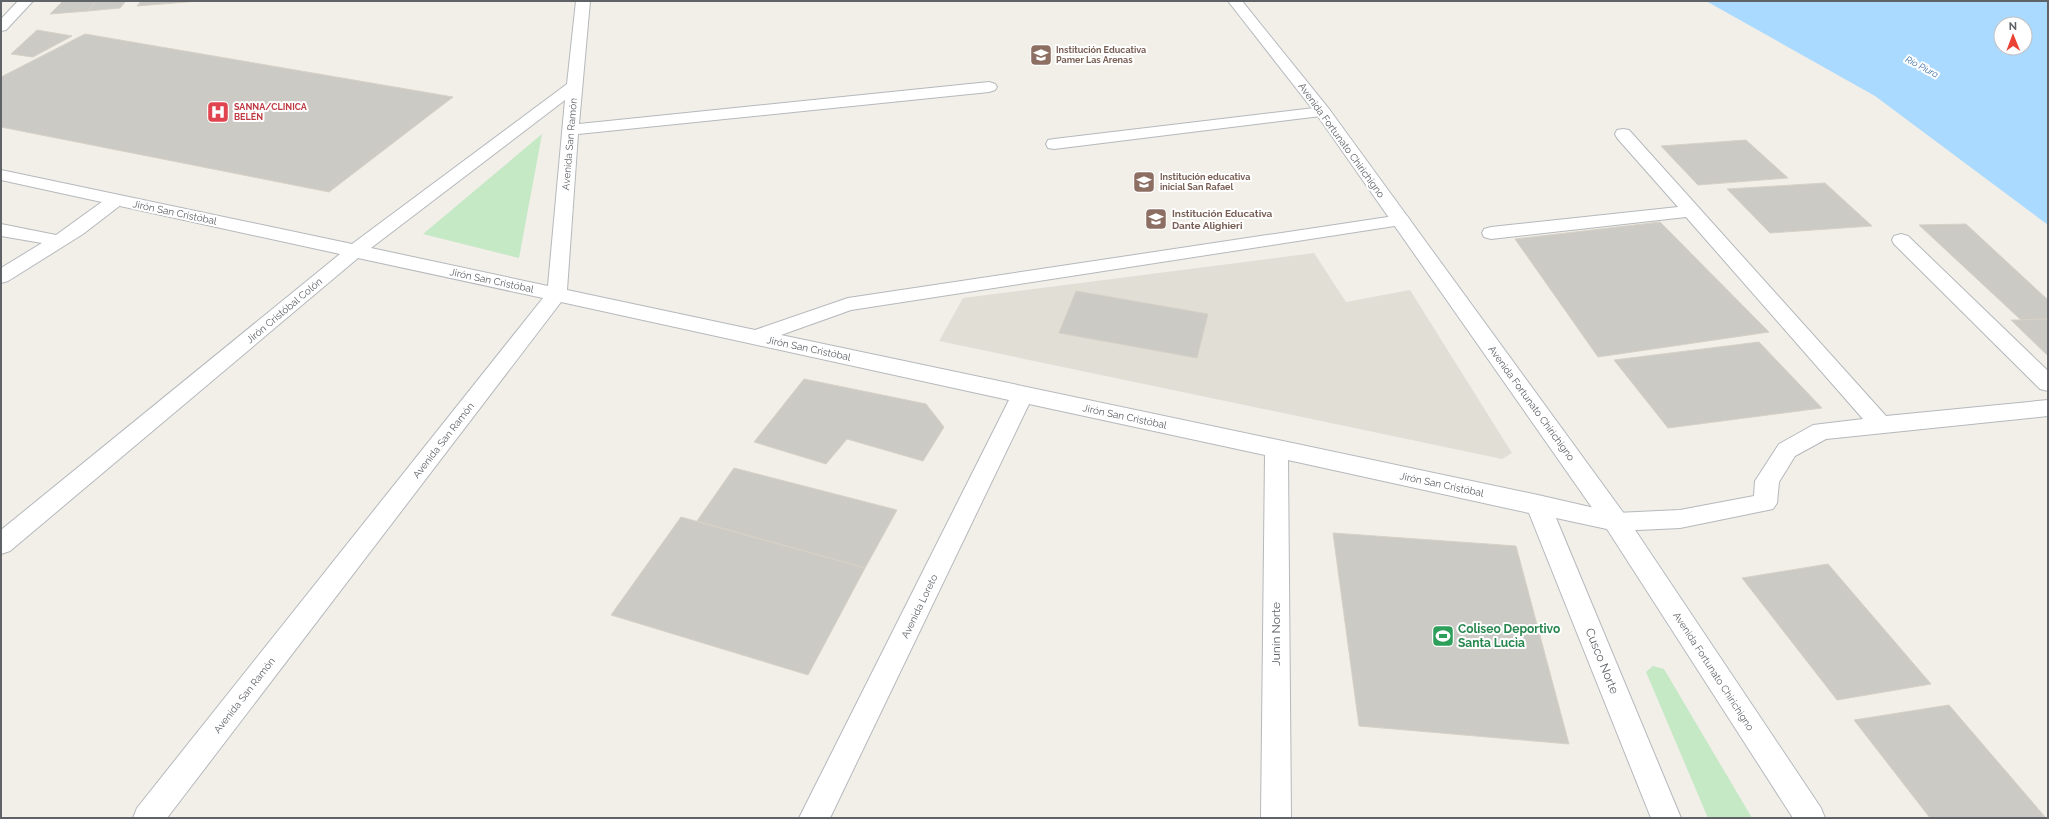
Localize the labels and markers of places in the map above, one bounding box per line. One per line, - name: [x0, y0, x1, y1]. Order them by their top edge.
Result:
- school or university icon: Institución Educativa Pamer Las Arenas: [1028, 42, 1054, 68]
- place label: Institución Educativa Pamer Las Arenas: [1056, 45, 1146, 65]
- hospital icon: SANNA/CLINICA BELÉN: [205, 99, 231, 125]
- place label: SANNA/CLINICA BELÉN: [234, 102, 308, 122]
- school or university icon: Institución educativa inicial San Rafael: [1131, 169, 1157, 195]
- place label: Institución educativa inicial San Rafael: [1160, 172, 1250, 192]
- school or university icon: Institución Educativa Dante Alighieri: [1143, 206, 1169, 232]
- place label: Institución Educativa Dante Alighieri: [1172, 208, 1273, 231]
- place label: Coliseo Deportivo Santa Lucìa: [1458, 622, 1560, 650]
- sports icon: Coliseo Deportivo Santa Lucìa: [1430, 623, 1456, 649]

